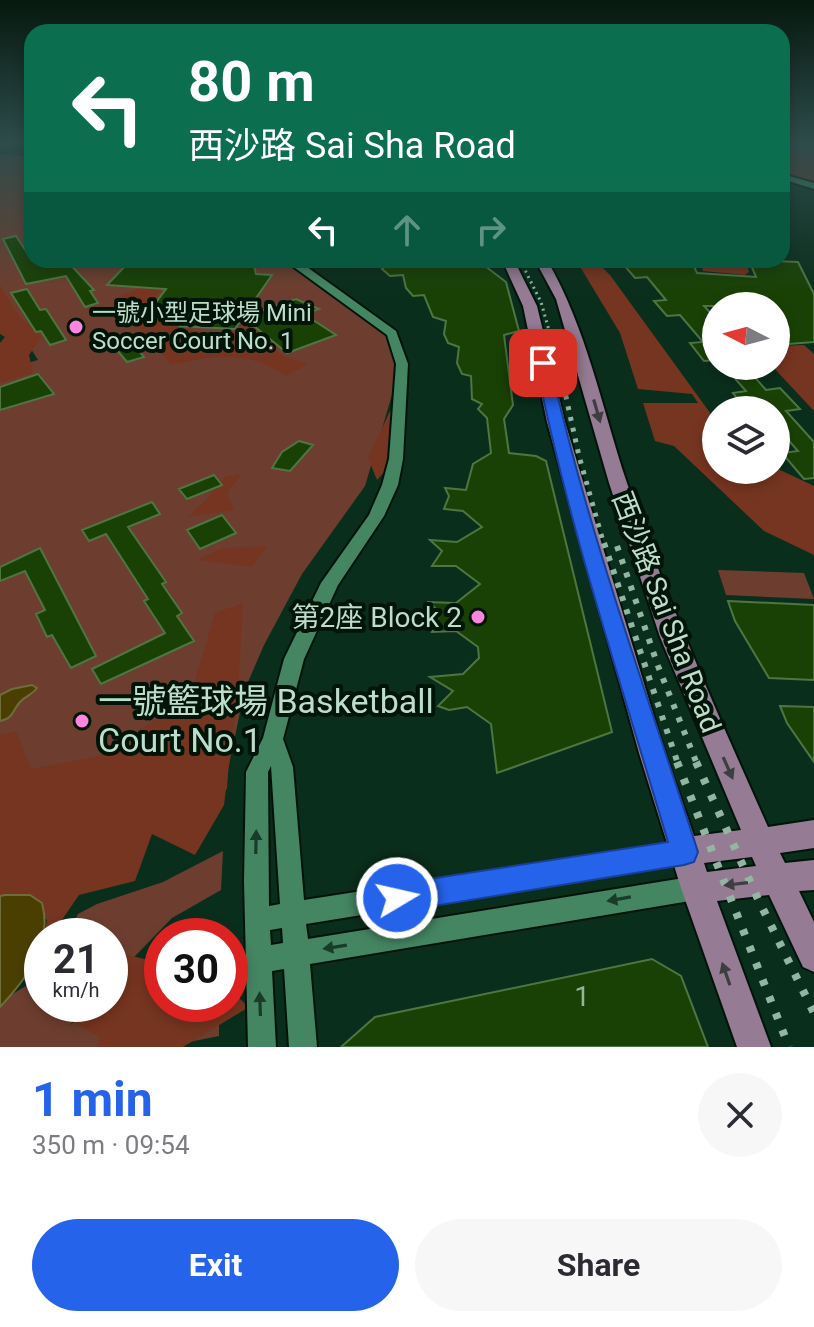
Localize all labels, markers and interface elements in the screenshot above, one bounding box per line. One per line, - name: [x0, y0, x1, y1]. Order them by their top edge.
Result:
- text: 80 m: [188, 49, 315, 115]
- icon: left: [56, 56, 160, 160]
- text: 西沙路 Sai Sha Road: [188, 125, 516, 167]
- icon: left: [301, 208, 345, 252]
- icon: ahead: [385, 208, 429, 252]
- icon: right: [469, 208, 513, 252]
- north arrow: [702, 292, 790, 380]
- map controls: [702, 292, 790, 484]
- place label: 一號小型足球場 Mini Soccer Court No. 1: [92, 299, 312, 355]
- marker: 一號小型足球場 Mini Soccer Court No. 1: [67, 318, 85, 336]
- pin: [509, 329, 577, 397]
- icon: arrive: [521, 341, 565, 385]
- button: layers: [702, 396, 790, 484]
- one-way arrow: [591, 399, 604, 423]
- street label: 西沙路 Sai Sha Road: [605, 487, 728, 737]
- place label: 第2座 Block 2: [292, 601, 462, 634]
- marker: 第2座 Block 2: [469, 608, 487, 626]
- place label: 一號籃球場 Basketball Court No.1: [98, 681, 434, 760]
- marker: 一號籃球場 Basketball Court No.1: [73, 712, 91, 730]
- one-way arrow: [721, 756, 734, 780]
- one-way arrow: [250, 829, 263, 854]
- position arrow: [355, 856, 439, 940]
- one-way arrow: [724, 877, 749, 890]
- one-way arrow: [606, 894, 631, 906]
- speed limit sign: 30: [144, 918, 248, 1022]
- text: 21: [53, 936, 99, 983]
- one-way arrow: [322, 941, 347, 954]
- one-way arrow: [720, 962, 732, 986]
- text: km/h: [53, 978, 99, 1002]
- house number: 1: [574, 980, 590, 1013]
- one-way arrow: [254, 991, 267, 1016]
- text: 1 min: [32, 1071, 153, 1128]
- button: close: [698, 1073, 782, 1157]
- text: 350 m · 09:54: [32, 1130, 190, 1160]
- button: Exit: [32, 1219, 399, 1311]
- button: Share: [415, 1219, 782, 1311]

